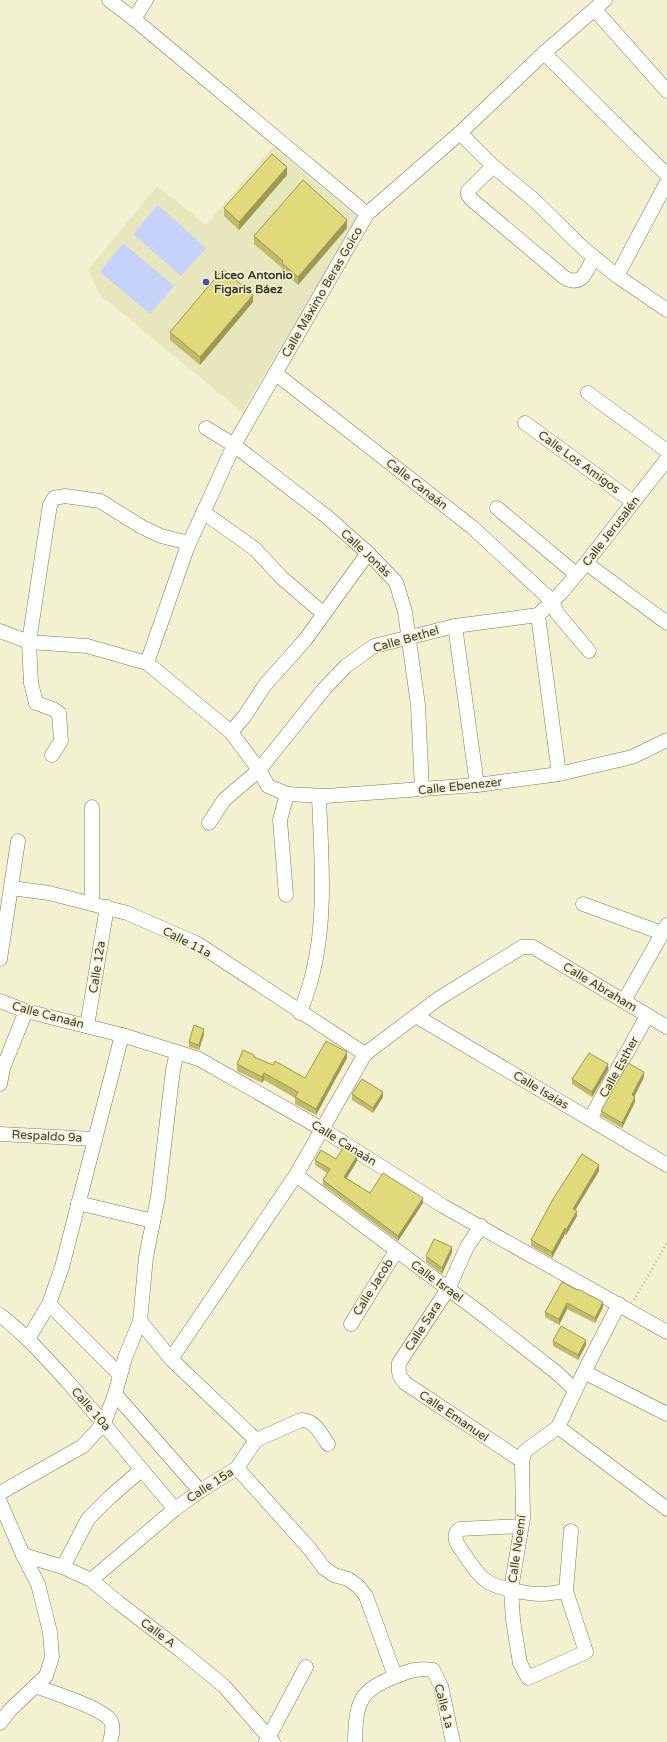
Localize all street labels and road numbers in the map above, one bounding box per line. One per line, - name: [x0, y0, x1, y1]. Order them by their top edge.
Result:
- street label: Calle Máximo Beras Goico: [279, 224, 365, 360]
- street label: Calle Los Amigos: [535, 428, 623, 496]
- street label: Calle Canaán: [383, 456, 451, 512]
- street label: Calle Jerusalén: [579, 493, 643, 569]
- street label: Calle Jonás: [338, 526, 394, 580]
- street label: Calle Bethel: [372, 623, 440, 655]
- street label: Calle Ebenezer: [417, 775, 503, 797]
- street label: Calle 11a: [160, 924, 214, 960]
- street label: Calle 12a: [86, 940, 108, 994]
- street label: Calle Abraham: [560, 959, 640, 1015]
- street label: Calle Canaán: [10, 999, 86, 1031]
- street label: Calle Esther: [597, 1034, 642, 1100]
- street label: Calle Isaías: [511, 1068, 571, 1112]
- street label: Calle Canaán: [309, 1117, 379, 1169]
- street label: Respaldo 9a: [11, 1127, 83, 1145]
- street label: Calle Jacob: [350, 1256, 396, 1318]
- street label: Calle Israel: [408, 1257, 466, 1305]
- street label: Calle Sara: [402, 1299, 444, 1353]
- street label: Calle 10a: [68, 1384, 114, 1434]
- street label: Calle Emanuel: [417, 1388, 491, 1444]
- street label: Calle 15a: [184, 1465, 236, 1505]
- street label: Calle Noemí: [505, 1514, 529, 1584]
- street label: Calle A: [138, 1615, 178, 1651]
- street label: Calle 1a: [431, 1682, 457, 1730]

